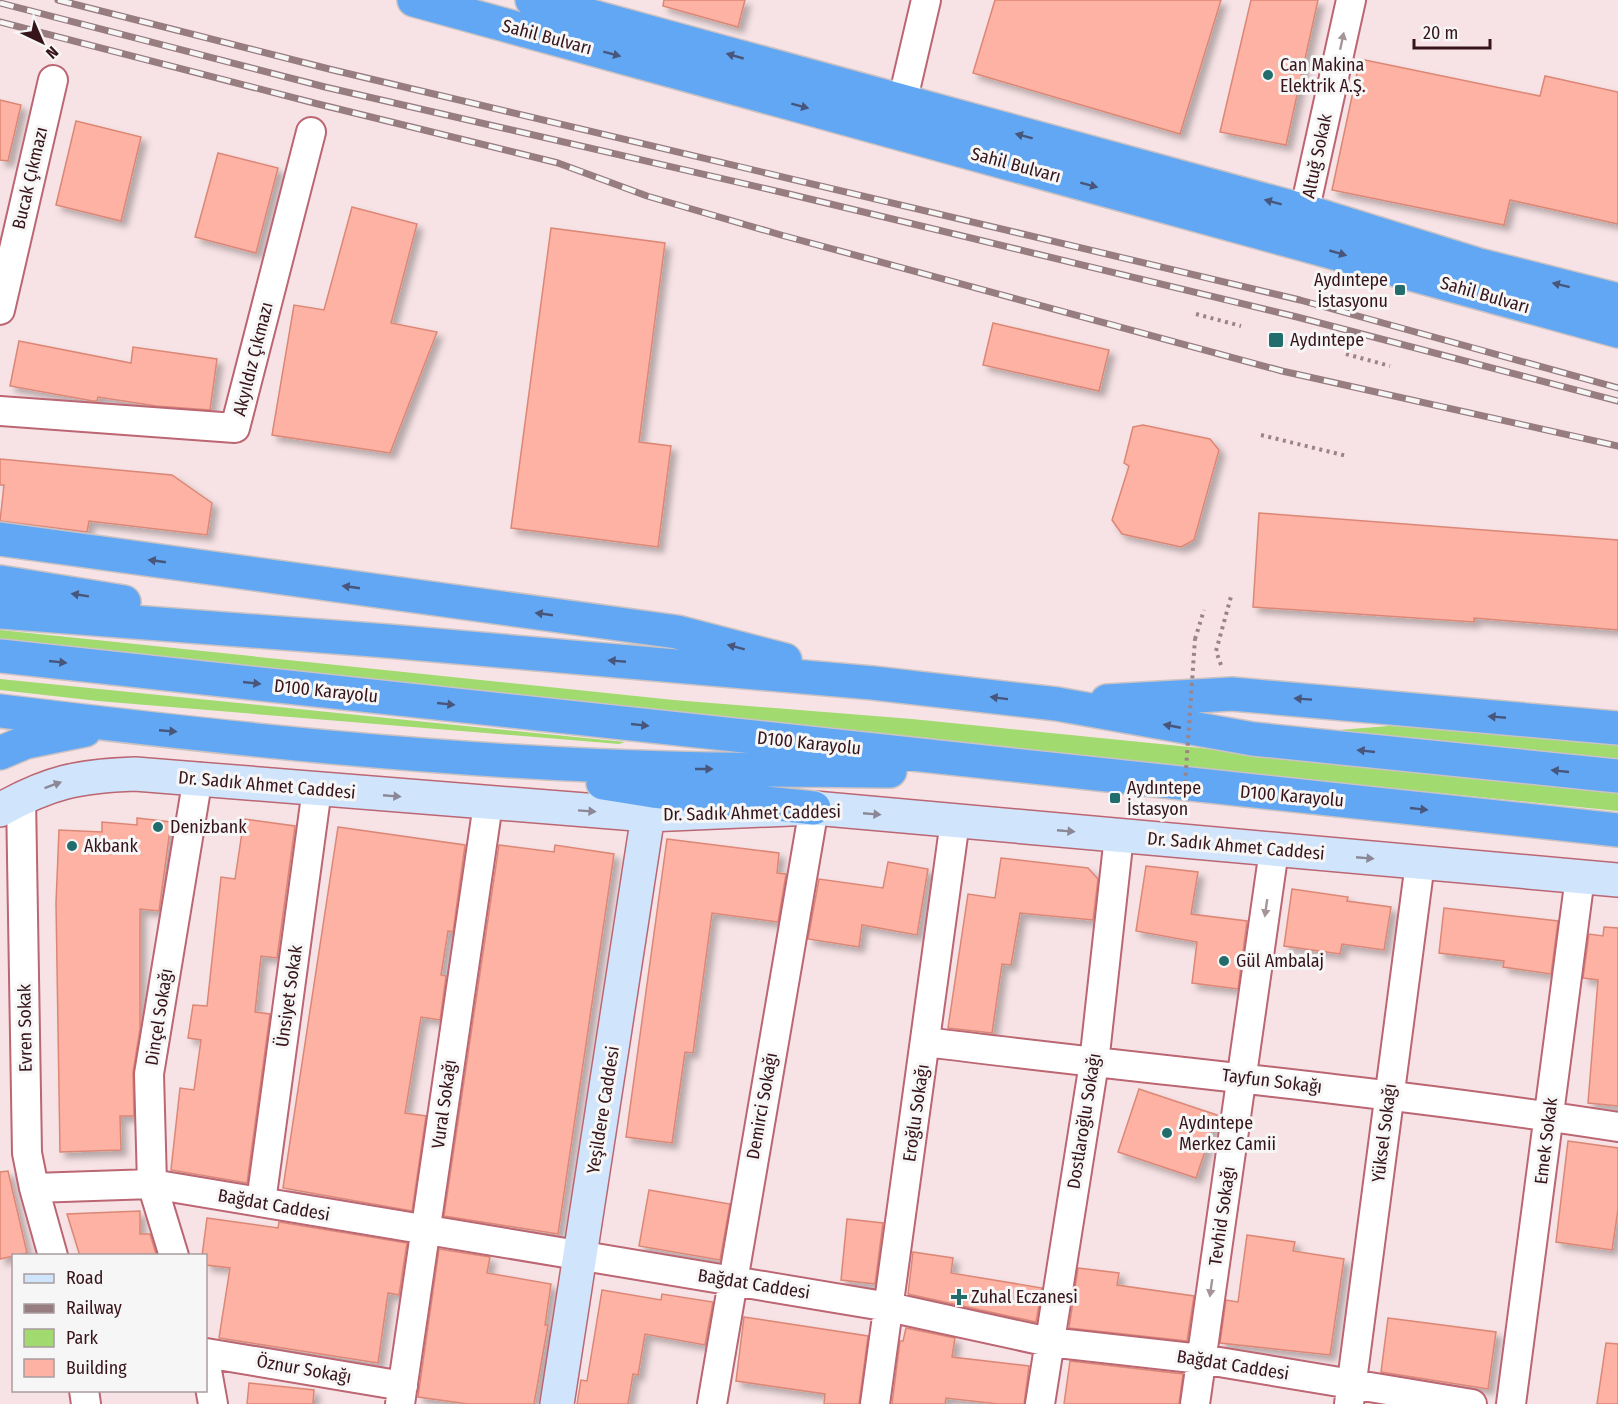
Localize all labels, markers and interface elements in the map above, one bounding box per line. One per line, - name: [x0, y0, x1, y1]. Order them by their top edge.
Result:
- north arrow: [12, 12, 72, 72]
- scale bar: [1414, 12, 1490, 50]
- street label: Sahil Bulvarı: [500, 14, 594, 60]
- text: 20 m: [1423, 22, 1458, 44]
- one-way arrow: [1337, 32, 1347, 50]
- text: N: [42, 42, 62, 63]
- one-way arrow: [603, 50, 621, 60]
- one-way arrow: [725, 51, 744, 61]
- place label: Can Makina Elektrik A.Ş.: [1280, 54, 1366, 97]
- marker: Can Makina Elektrik A.Ş.: [1261, 68, 1275, 82]
- one-way arrow: [791, 102, 809, 111]
- street label: Altuğ Sokak: [1297, 111, 1337, 200]
- street label: Bucak Çıkmazı: [8, 125, 52, 231]
- one-way arrow: [1015, 130, 1033, 140]
- street label: Sahil Bulvarı: [969, 142, 1063, 188]
- one-way arrow: [1081, 181, 1099, 190]
- one-way arrow: [1264, 197, 1282, 207]
- one-way arrow: [1329, 249, 1347, 258]
- place label: Aydıntepe İstasyonu: [1314, 269, 1388, 312]
- street label: Sahil Bulvarı: [1438, 272, 1532, 318]
- one-way arrow: [1552, 280, 1570, 290]
- marker: Aydıntepe İstasyonu: [1393, 283, 1407, 297]
- street label: Akyıldız Çıkmazı: [228, 300, 278, 418]
- place label: Aydıntepe: [1290, 329, 1364, 351]
- marker: Aydıntepe: [1267, 331, 1285, 349]
- one-way arrow: [148, 556, 167, 565]
- one-way arrow: [341, 582, 360, 592]
- one-way arrow: [70, 590, 89, 599]
- one-way arrow: [534, 609, 553, 618]
- one-way arrow: [726, 642, 744, 651]
- one-way arrow: [607, 656, 626, 666]
- one-way arrow: [49, 657, 68, 667]
- street label: D100 Karayolu: [273, 675, 379, 707]
- one-way arrow: [243, 678, 262, 687]
- one-way arrow: [989, 693, 1008, 702]
- one-way arrow: [1293, 694, 1312, 704]
- one-way arrow: [437, 699, 456, 708]
- one-way arrow: [1487, 712, 1506, 722]
- one-way arrow: [630, 720, 649, 729]
- one-way arrow: [1163, 721, 1182, 730]
- one-way arrow: [158, 726, 177, 736]
- street label: D100 Karayolu: [756, 727, 862, 759]
- one-way arrow: [1356, 746, 1375, 756]
- one-way arrow: [695, 764, 714, 774]
- street label: Dr. Sadık Ahmet Caddesi: [177, 766, 357, 804]
- one-way arrow: [1550, 766, 1569, 776]
- place label: Aydıntepe İstasyon: [1127, 777, 1201, 820]
- one-way arrow: [44, 780, 62, 790]
- street label: D100 Karayolu: [1239, 780, 1345, 812]
- one-way arrow: [383, 791, 402, 801]
- marker: Aydıntepe İstasyon: [1108, 791, 1122, 805]
- street label: Dr. Sadık Ahmet Caddesi: [663, 800, 841, 826]
- one-way arrow: [1410, 804, 1429, 814]
- one-way arrow: [577, 806, 596, 815]
- one-way arrow: [862, 809, 881, 819]
- place label: Denizbank: [170, 816, 247, 838]
- marker: Denizbank: [151, 820, 165, 834]
- one-way arrow: [1057, 826, 1076, 836]
- street label: Dr. Sadık Ahmet Caddesi: [1146, 827, 1326, 865]
- place label: Akbank: [84, 835, 139, 857]
- marker: Akbank: [65, 839, 79, 853]
- one-way arrow: [1356, 853, 1375, 863]
- one-way arrow: [1262, 898, 1271, 917]
- street label: Ünsiyet Sokak: [271, 943, 307, 1049]
- place label: Gül Ambalaj: [1236, 950, 1324, 972]
- marker: Gül Ambalaj: [1217, 954, 1231, 968]
- street label: Dinçel Sokağı: [140, 967, 178, 1067]
- street label: Evren Sokak: [13, 983, 37, 1072]
- street label: Yeşildere Caddesi: [582, 1044, 624, 1176]
- street label: Demirci Sokağı: [742, 1051, 782, 1161]
- street label: Dostlaroğlu Sokağı: [1062, 1052, 1106, 1190]
- street label: Vural Sokağı: [427, 1058, 461, 1150]
- street label: Eroğlu Sokağı: [898, 1063, 934, 1163]
- street label: Tayfun Sokağı: [1221, 1064, 1323, 1098]
- street label: Yüksel Sokağı: [1367, 1082, 1401, 1184]
- street label: Emek Sokak: [1530, 1096, 1562, 1186]
- place label: Aydıntepe Merkez Camii: [1179, 1112, 1276, 1155]
- marker: Aydıntepe Merkez Camii: [1160, 1126, 1174, 1140]
- street label: Tevhid Sokağı: [1204, 1165, 1240, 1267]
- street label: Bağdat Caddesi: [216, 1184, 332, 1226]
- legend: [12, 1254, 207, 1392]
- street label: Bağdat Caddesi: [696, 1264, 812, 1304]
- text: Road: [66, 1267, 103, 1289]
- one-way arrow: [1207, 1278, 1216, 1297]
- place label: Zuhal Eczanesi: [971, 1286, 1078, 1308]
- marker: Zuhal Eczanesi: [952, 1290, 966, 1304]
- text: Railway: [66, 1297, 122, 1319]
- text: Park: [66, 1327, 99, 1349]
- street label: Bağdat Caddesi: [1175, 1345, 1291, 1385]
- street label: Öznur Sokağı: [255, 1350, 353, 1388]
- text: Building: [66, 1357, 127, 1379]

